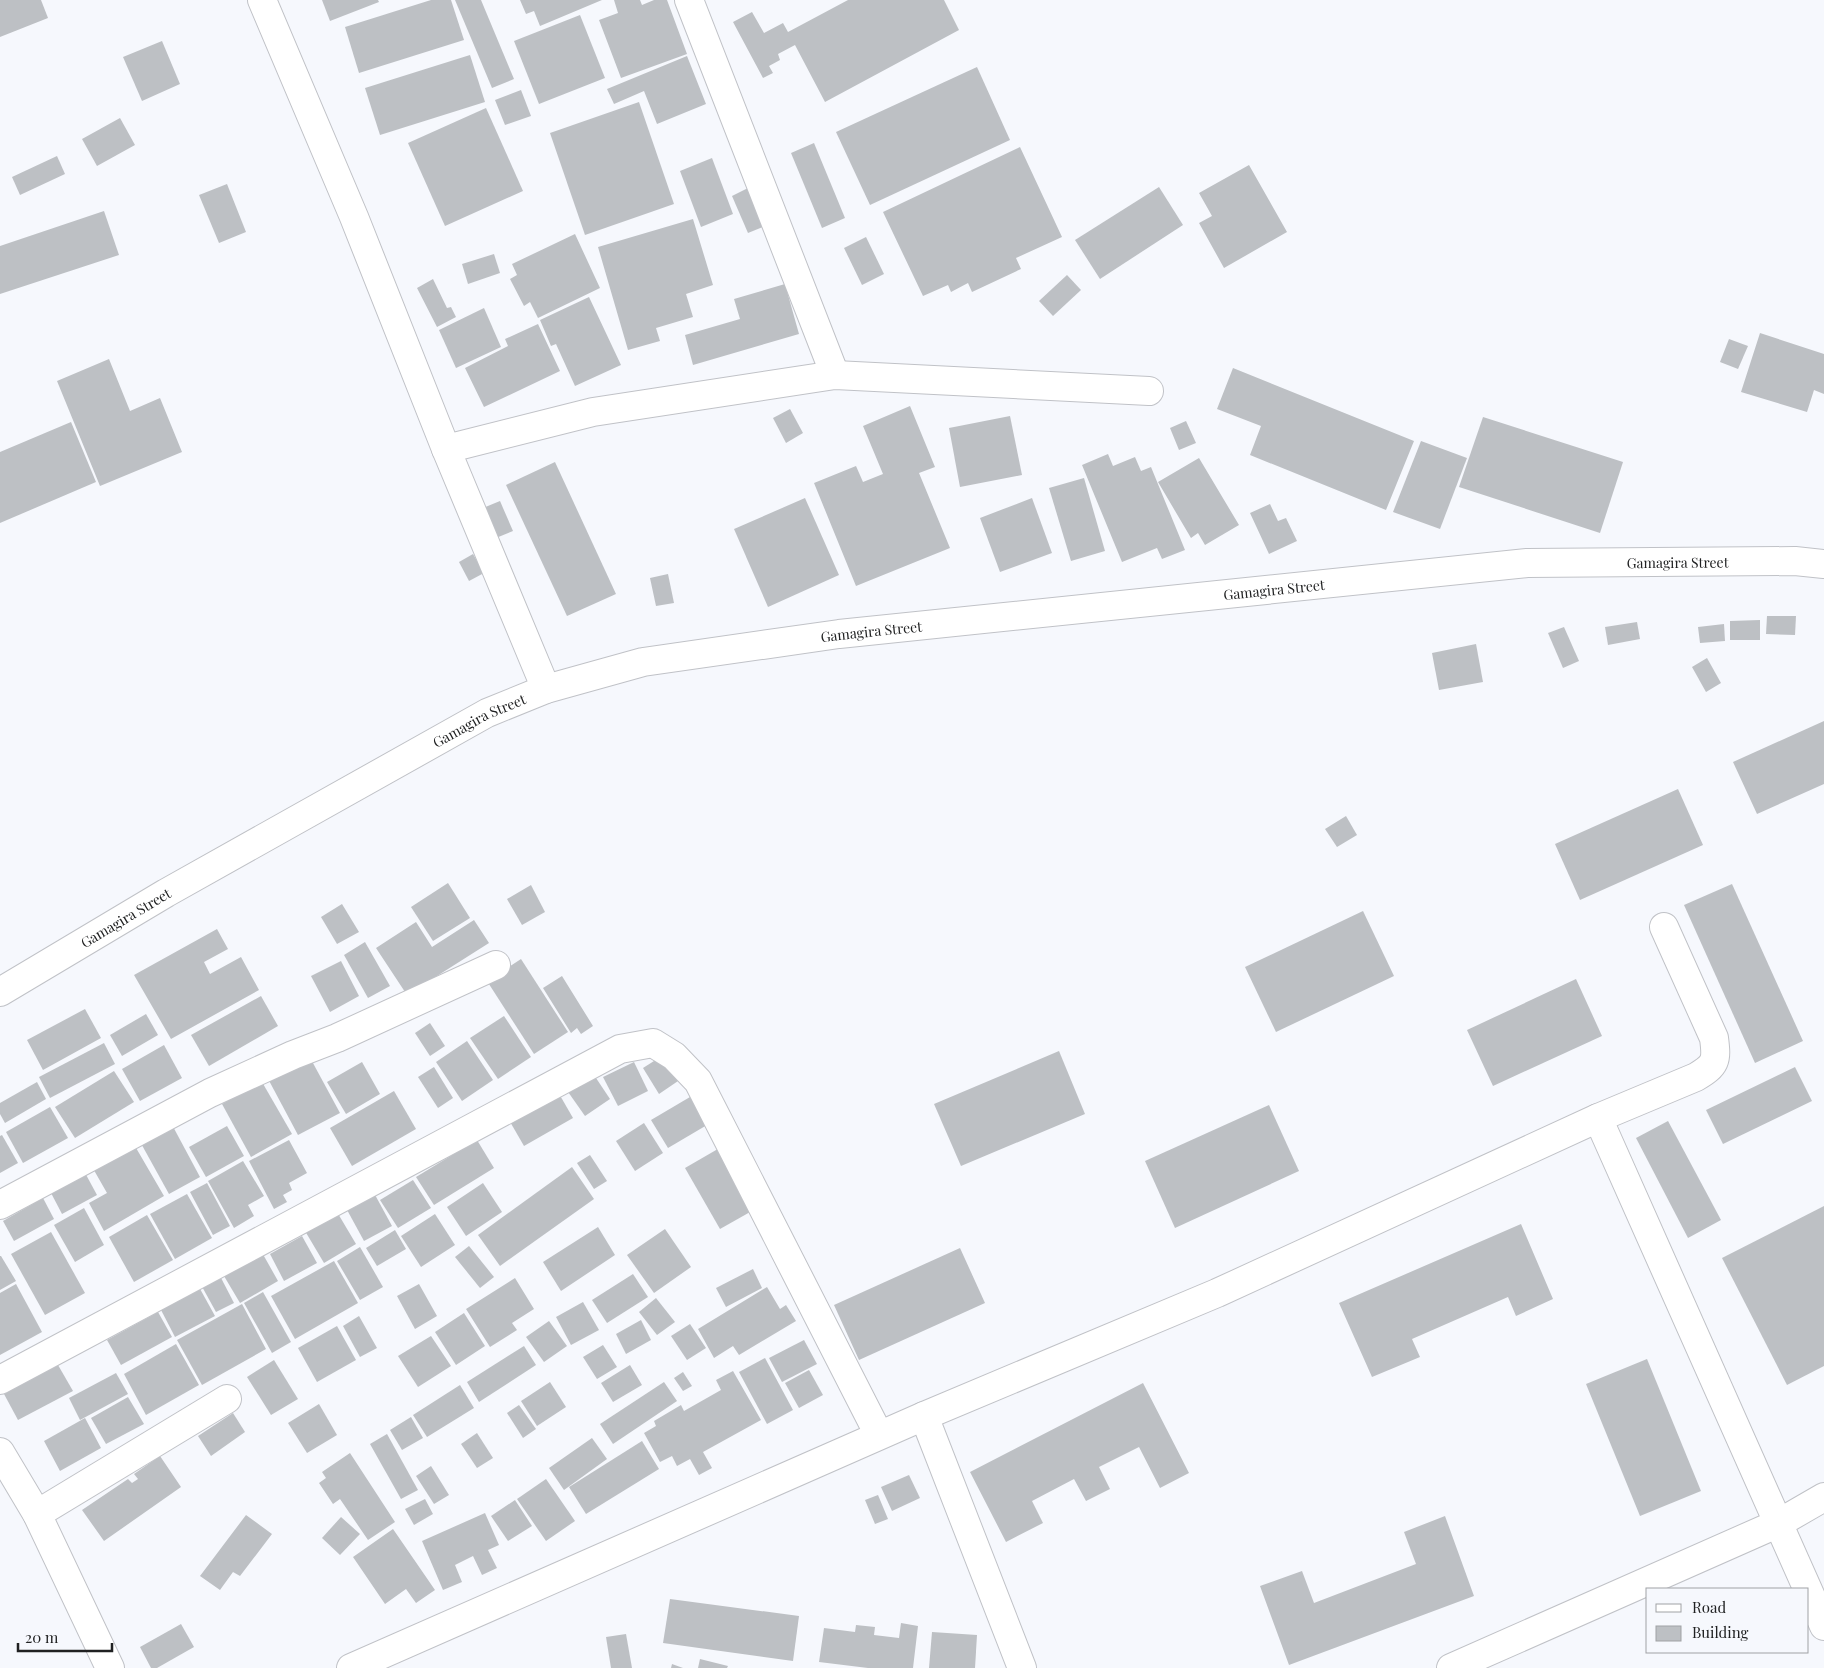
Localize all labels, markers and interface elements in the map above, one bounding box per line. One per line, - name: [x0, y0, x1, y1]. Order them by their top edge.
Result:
- street label: Gamagira Street: [1627, 552, 1730, 572]
- street label: Gamagira Street: [1222, 574, 1327, 604]
- street label: Gamagira Street: [819, 616, 924, 646]
- street label: Gamagira Street: [429, 688, 529, 751]
- street label: Gamagira Street: [77, 882, 175, 951]
- legend: [1646, 1588, 1809, 1653]
- text: Road: [1692, 1597, 1726, 1617]
- scale bar: [18, 1620, 111, 1652]
- text: Building: [1692, 1622, 1749, 1642]
- text: 20 m: [25, 1627, 59, 1647]

